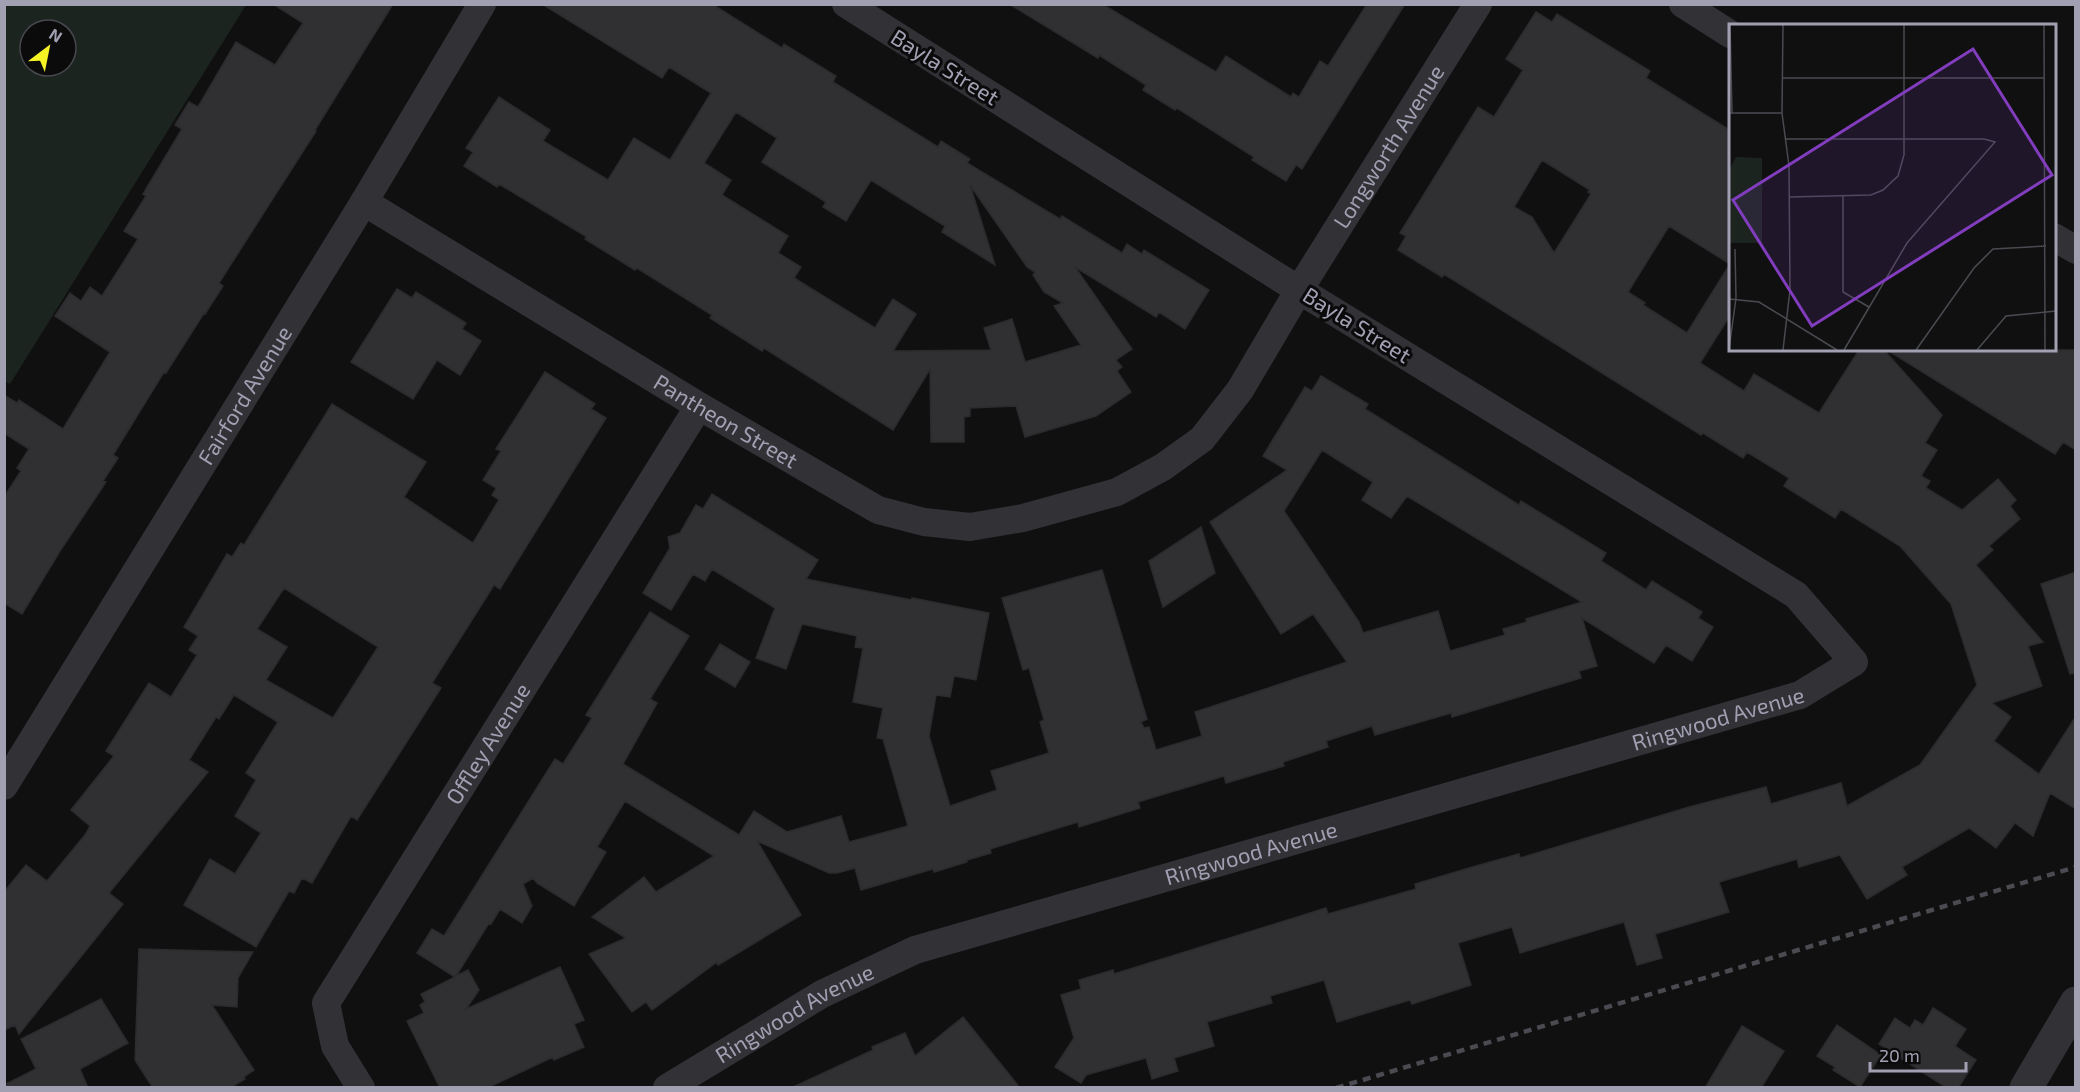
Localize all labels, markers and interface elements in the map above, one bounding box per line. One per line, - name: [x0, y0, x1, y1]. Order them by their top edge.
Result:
- north arrow: [18, 18, 78, 78]
- street label: Bayla Street: [887, 23, 1004, 110]
- text: N: [46, 24, 66, 46]
- inset map: [1729, 24, 2056, 351]
- street label: Longworth Avenue: [1327, 60, 1449, 232]
- street label: Bayla Street: [1299, 281, 1416, 368]
- street label: Fairford Avenue: [192, 321, 296, 469]
- street label: Pantheon Street: [650, 368, 803, 473]
- street label: Offley Avenue: [440, 678, 535, 809]
- street label: Ringwood Avenue: [1629, 680, 1807, 755]
- street label: Ringwood Avenue: [1162, 815, 1340, 889]
- street label: Ringwood Avenue: [710, 958, 878, 1068]
- scale bar: [1870, 1035, 1966, 1073]
- text: 20 m: [1879, 1044, 1920, 1066]

